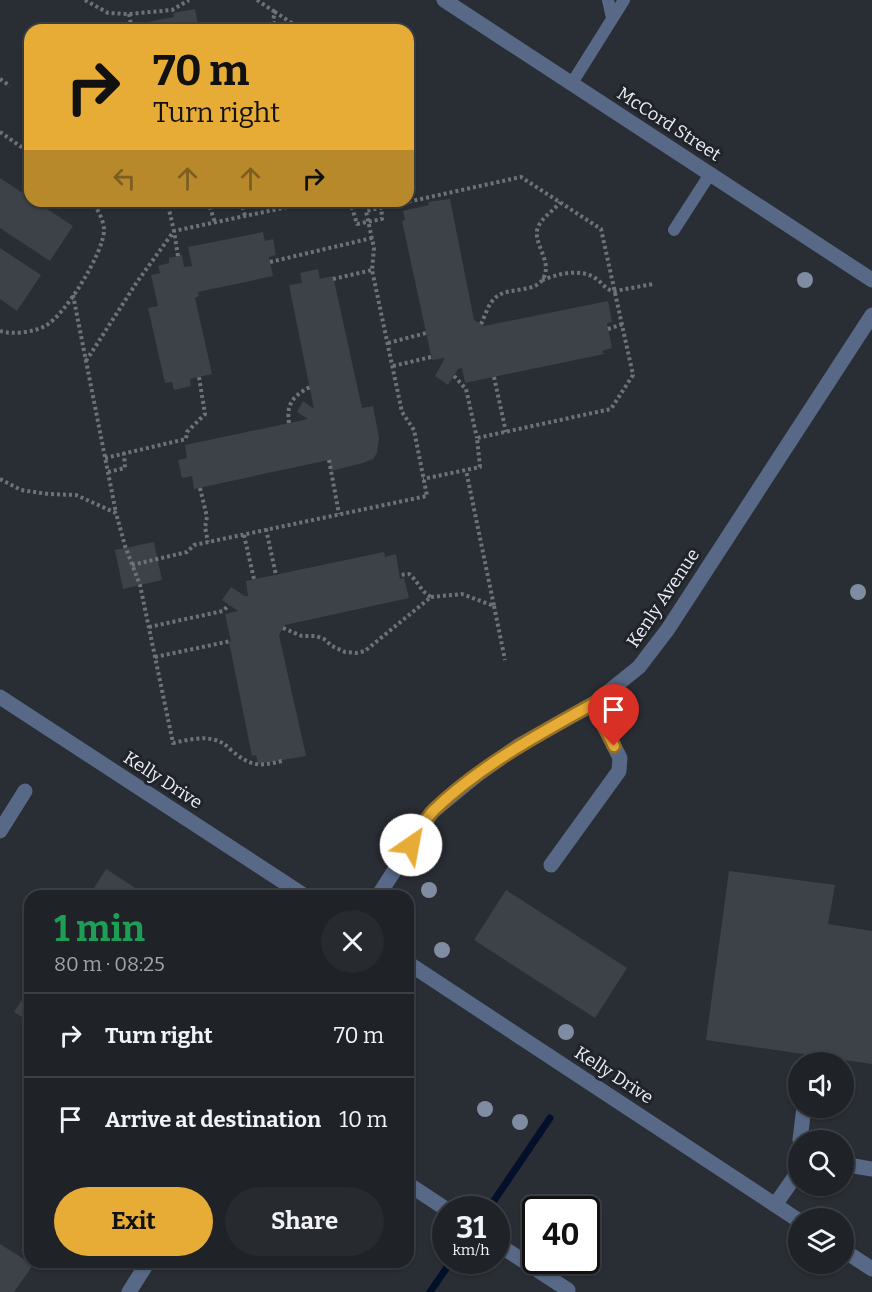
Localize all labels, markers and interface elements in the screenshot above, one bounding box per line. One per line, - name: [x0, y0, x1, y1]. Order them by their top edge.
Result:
- text: 70 m: [153, 46, 249, 96]
- icon: right: [54, 48, 132, 126]
- street label: McCord Street: [613, 82, 725, 166]
- text: Turn right: [153, 97, 280, 129]
- icon: left: [108, 162, 141, 195]
- icon: ahead: [171, 162, 204, 195]
- icon: ahead: [234, 162, 267, 195]
- icon: right: [297, 162, 330, 195]
- street label: Kenly Avenue: [622, 544, 704, 652]
- pin: [588, 684, 639, 746]
- icon: arrive: [597, 693, 630, 726]
- street label: Kelly Drive: [120, 746, 206, 814]
- position arrow: [379, 813, 443, 877]
- text: 1 min: [54, 907, 145, 951]
- button: close: [321, 910, 384, 973]
- text: 80 m · 08:25: [54, 952, 165, 976]
- icon: right: [54, 1019, 87, 1052]
- text: Turn right: [105, 1022, 213, 1049]
- text: 70 m: [334, 1022, 384, 1049]
- street label: Kelly Drive: [571, 1041, 657, 1109]
- map controls: [788, 1052, 854, 1274]
- button: sound: [788, 1052, 854, 1118]
- icon: arrive: [54, 1103, 87, 1136]
- text: Arrive at destination: [105, 1106, 321, 1133]
- text: 10 m: [339, 1106, 388, 1133]
- button: search: [788, 1130, 854, 1196]
- button: Exit: [54, 1187, 213, 1256]
- button: Share: [225, 1187, 384, 1256]
- speed limit sign: 40: [522, 1196, 600, 1274]
- button: layers: [788, 1208, 854, 1274]
- text: 31: [456, 1210, 486, 1246]
- text: km/h: [452, 1241, 490, 1259]

